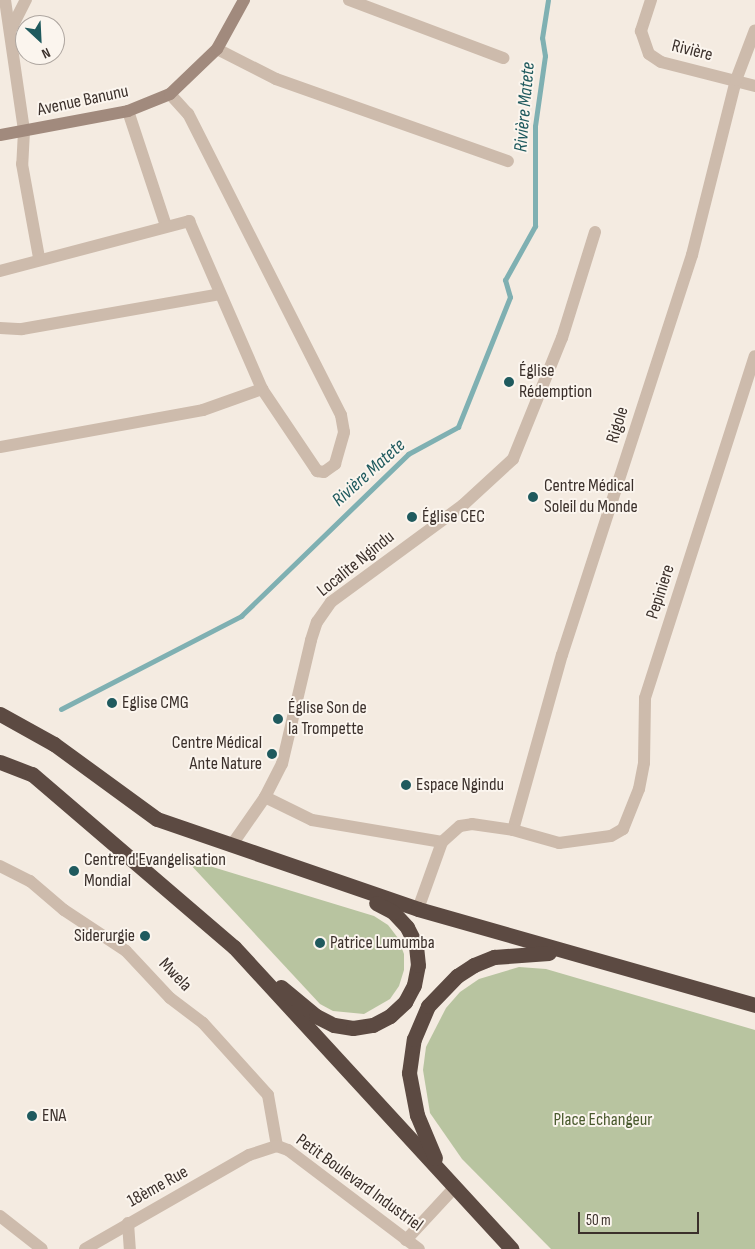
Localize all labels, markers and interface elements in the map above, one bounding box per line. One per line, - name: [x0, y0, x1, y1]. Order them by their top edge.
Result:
- north arrow: [15, 15, 65, 65]
- street label: Rivière: [669, 36, 715, 66]
- text: N: [39, 44, 53, 62]
- water label: Rivière Matete: [510, 61, 540, 153]
- street label: Avenue Banunu: [36, 81, 130, 121]
- place label: Église Rédemption: [519, 361, 592, 404]
- marker: Église Rédemption: [503, 376, 515, 388]
- street label: Rigole: [602, 404, 634, 446]
- water label: Rivière Matete: [328, 434, 410, 512]
- place label: Centre Médical Soleil du Monde: [544, 476, 638, 518]
- marker: Centre Médical Soleil du Monde: [526, 490, 540, 504]
- place label: Église CEC: [422, 506, 485, 528]
- marker: Église CEC: [406, 511, 418, 523]
- street label: Localite Ngindu: [313, 526, 399, 602]
- street label: Pepiniere: [642, 562, 680, 622]
- place label: Eglise CMG: [122, 692, 189, 714]
- marker: Eglise CMG: [106, 697, 118, 709]
- place label: Église Son de la Trompette: [288, 698, 367, 741]
- marker: Église Son de la Trompette: [272, 713, 284, 725]
- place label: Centre Médical Ante Nature: [172, 733, 262, 776]
- marker: Centre Médical Ante Nature: [266, 748, 278, 760]
- place label: Espace Ngindu: [416, 774, 504, 796]
- marker: Espace Ngindu: [400, 779, 412, 791]
- place label: Centre d'Evangelisation Mondial: [84, 850, 226, 892]
- marker: Centre d'Evangelisation Mondial: [68, 865, 80, 877]
- place label: Siderurgie: [74, 925, 135, 947]
- marker: Siderurgie: [139, 930, 151, 942]
- place label: Patrice Lumumba: [330, 932, 435, 954]
- marker: Patrice Lumumba: [314, 937, 326, 949]
- street label: Mwela: [154, 954, 196, 996]
- place label: ENA: [42, 1105, 66, 1127]
- park label: Place Echangeur: [554, 1109, 652, 1131]
- marker: ENA: [26, 1110, 38, 1122]
- street label: Petit Boulevard Industriel: [291, 1130, 427, 1236]
- street label: 18ème Rue: [124, 1162, 192, 1212]
- scale bar: [580, 1202, 701, 1234]
- text: 50 m: [586, 1211, 611, 1230]

